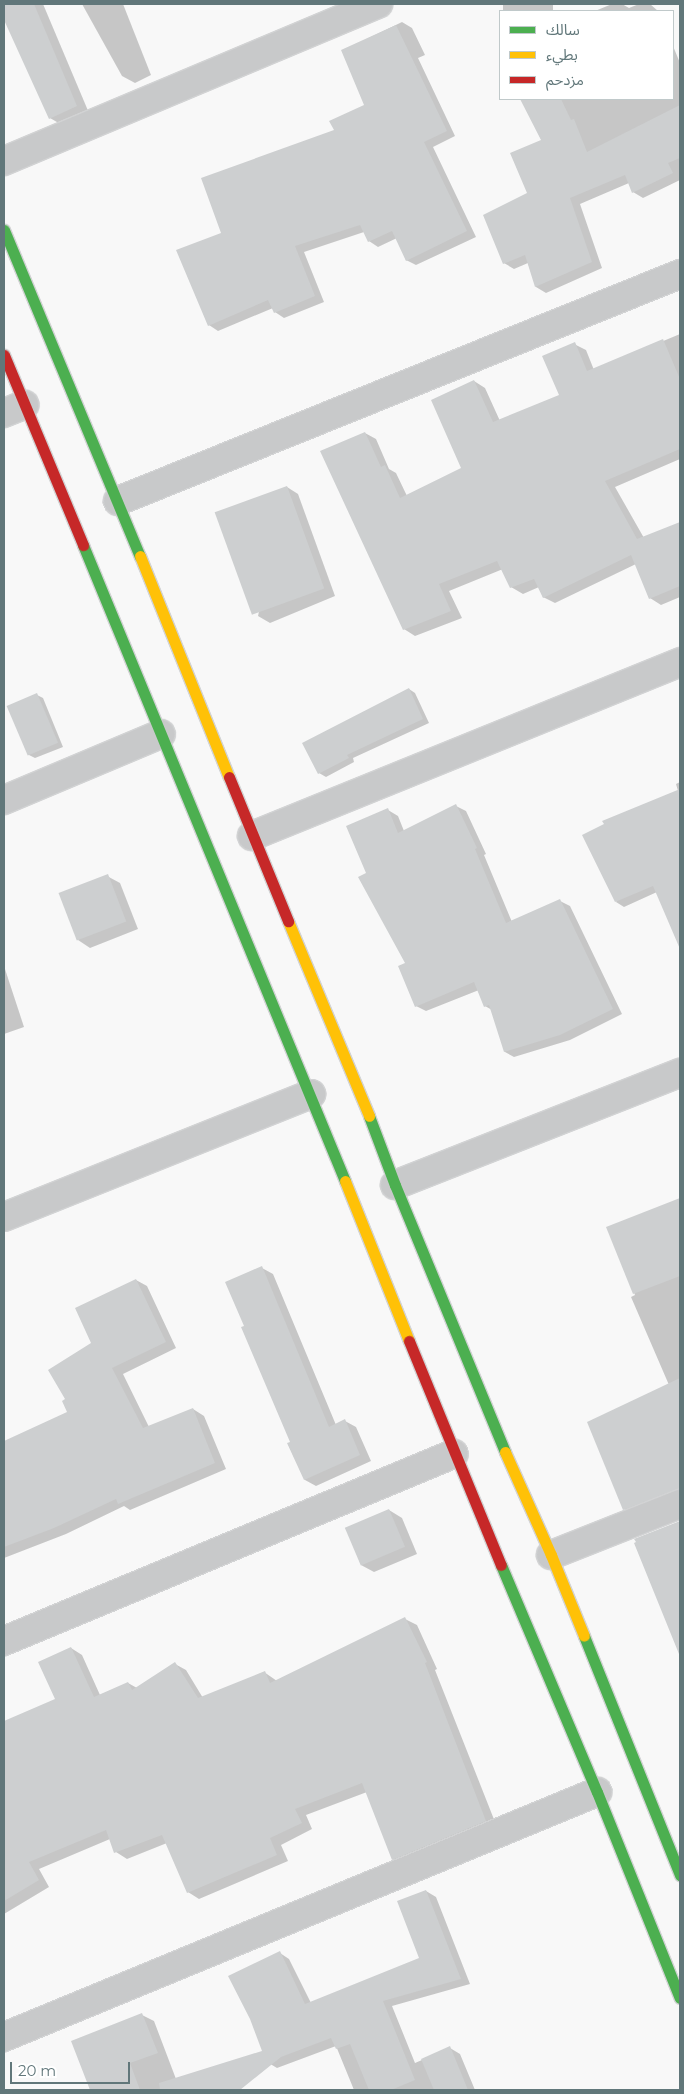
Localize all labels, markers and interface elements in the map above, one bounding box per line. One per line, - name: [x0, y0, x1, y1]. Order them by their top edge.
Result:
- legend: [499, 10, 674, 100]
- text: سالك: [546, 20, 580, 39]
- text: بطيء: [546, 45, 578, 64]
- text: مزدحم: [546, 70, 584, 89]
- scale bar: [12, 2052, 132, 2084]
- text: 20 m: [18, 2061, 56, 2080]

